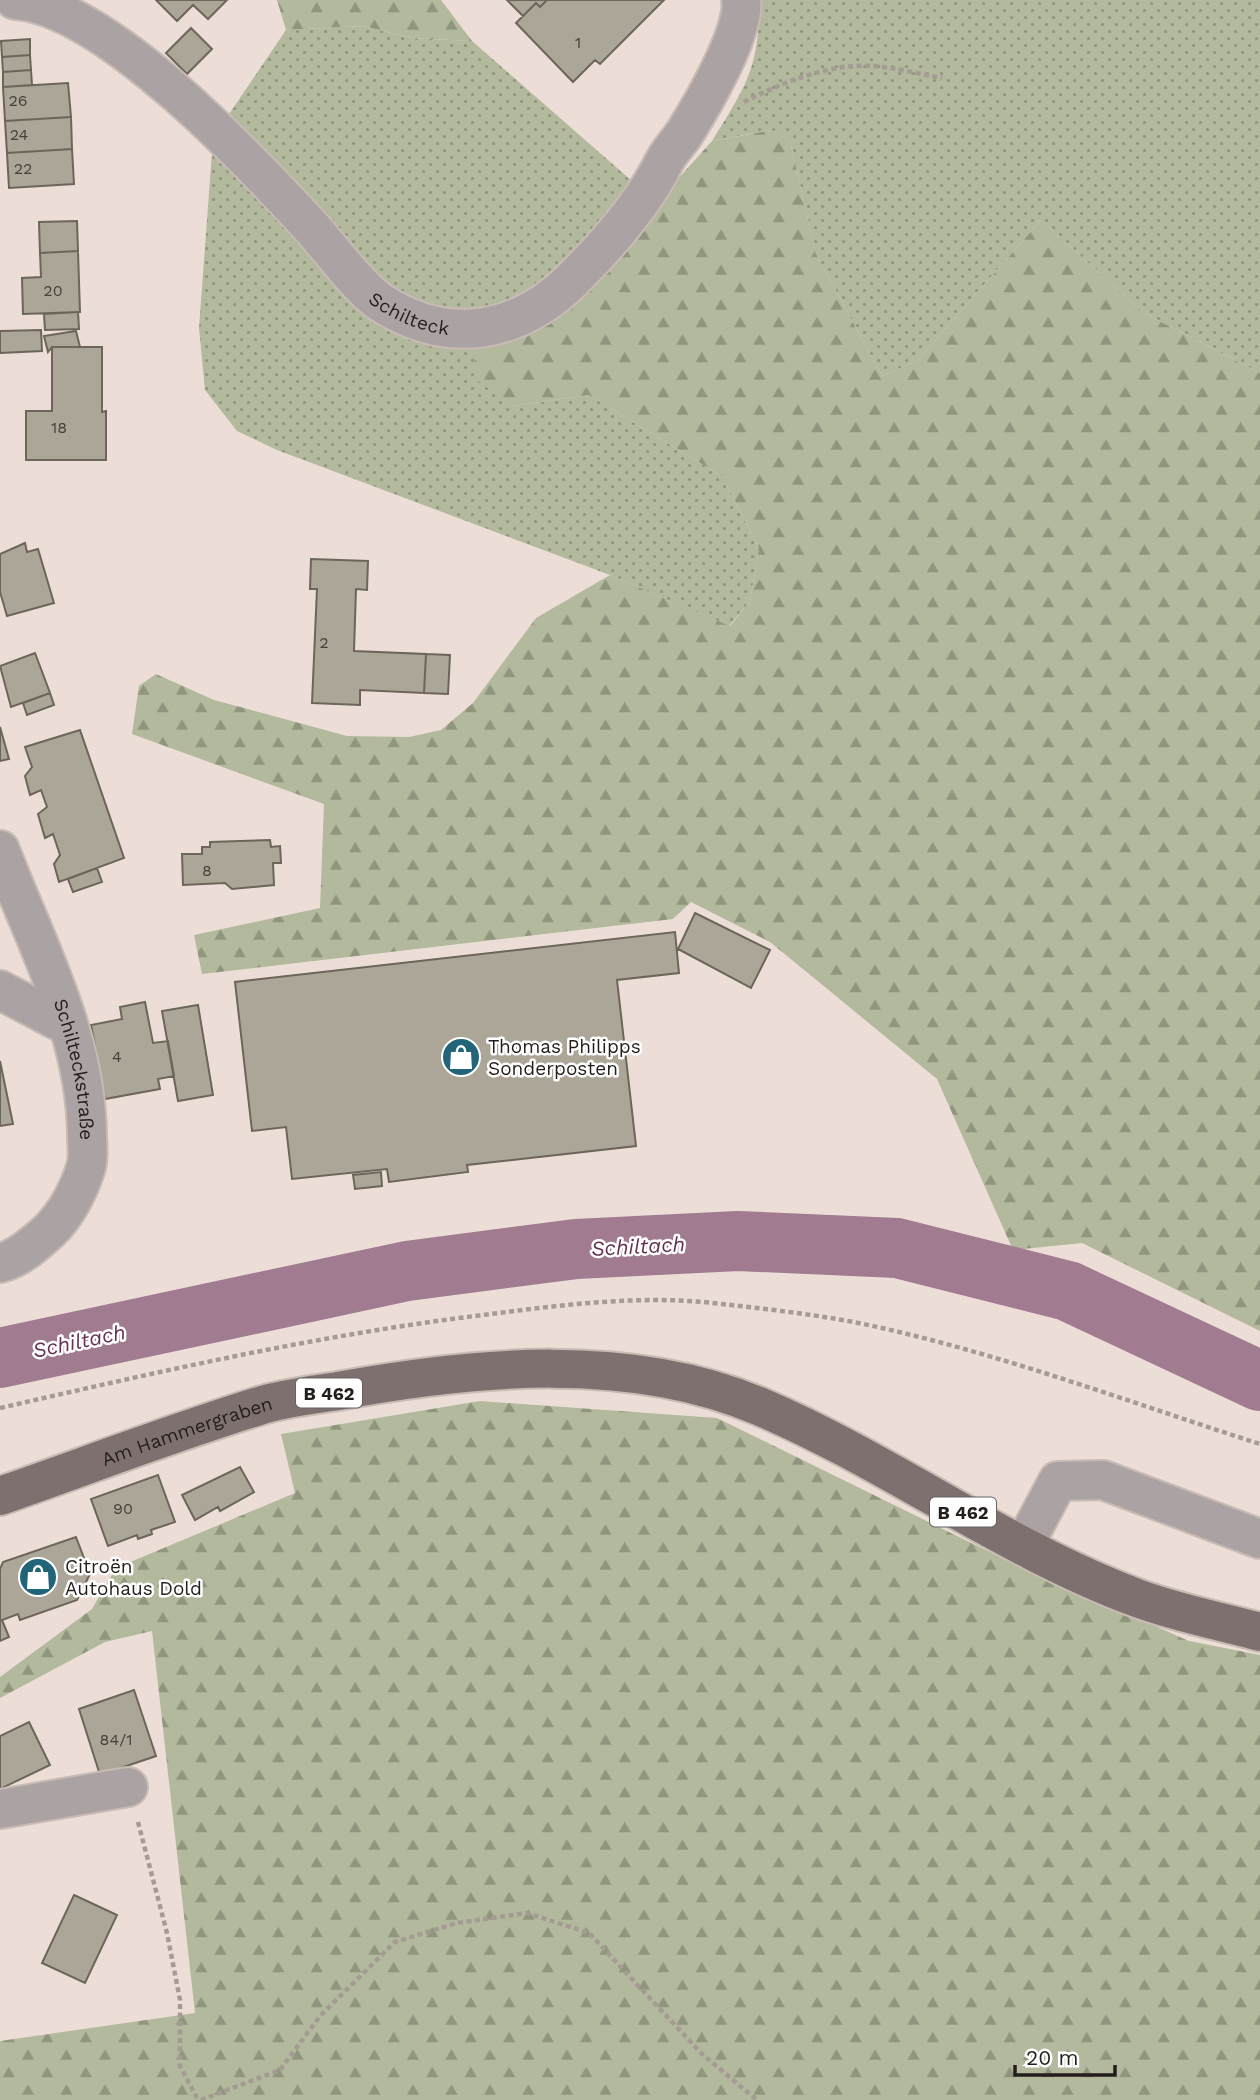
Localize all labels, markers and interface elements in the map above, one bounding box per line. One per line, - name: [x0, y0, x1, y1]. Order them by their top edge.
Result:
- house number: 1: [575, 33, 581, 52]
- house number: 26: [8, 91, 28, 110]
- house number: 24: [10, 125, 29, 144]
- house number: 22: [14, 159, 32, 178]
- house number: 20: [43, 281, 63, 300]
- street label: Schilteck: [364, 287, 451, 339]
- house number: 18: [51, 418, 67, 437]
- house number: 2: [319, 633, 329, 652]
- house number: 8: [202, 861, 212, 880]
- street label: Schilteckstraße: [49, 996, 99, 1140]
- place label: Thomas Philipps Sonderposten: [488, 1035, 641, 1080]
- shop icon: Thomas Philipps Sonderposten: [440, 1036, 482, 1078]
- house number: 4: [112, 1047, 122, 1066]
- water label: Schiltach: [590, 1231, 686, 1261]
- water label: Schiltach: [30, 1319, 128, 1363]
- road number: B 462: [296, 1378, 362, 1408]
- street label: Am Hammergraben: [98, 1391, 275, 1470]
- road number: B 462: [930, 1498, 996, 1526]
- house number: 90: [113, 1499, 133, 1518]
- place label: Citroën Autohaus Dold: [65, 1555, 202, 1600]
- shop icon: Citroën Autohaus Dold: [17, 1556, 59, 1598]
- house number: 84/1: [100, 1730, 132, 1749]
- scale bar: [1015, 2034, 1115, 2078]
- text: 20 m: [1026, 2045, 1078, 2070]

